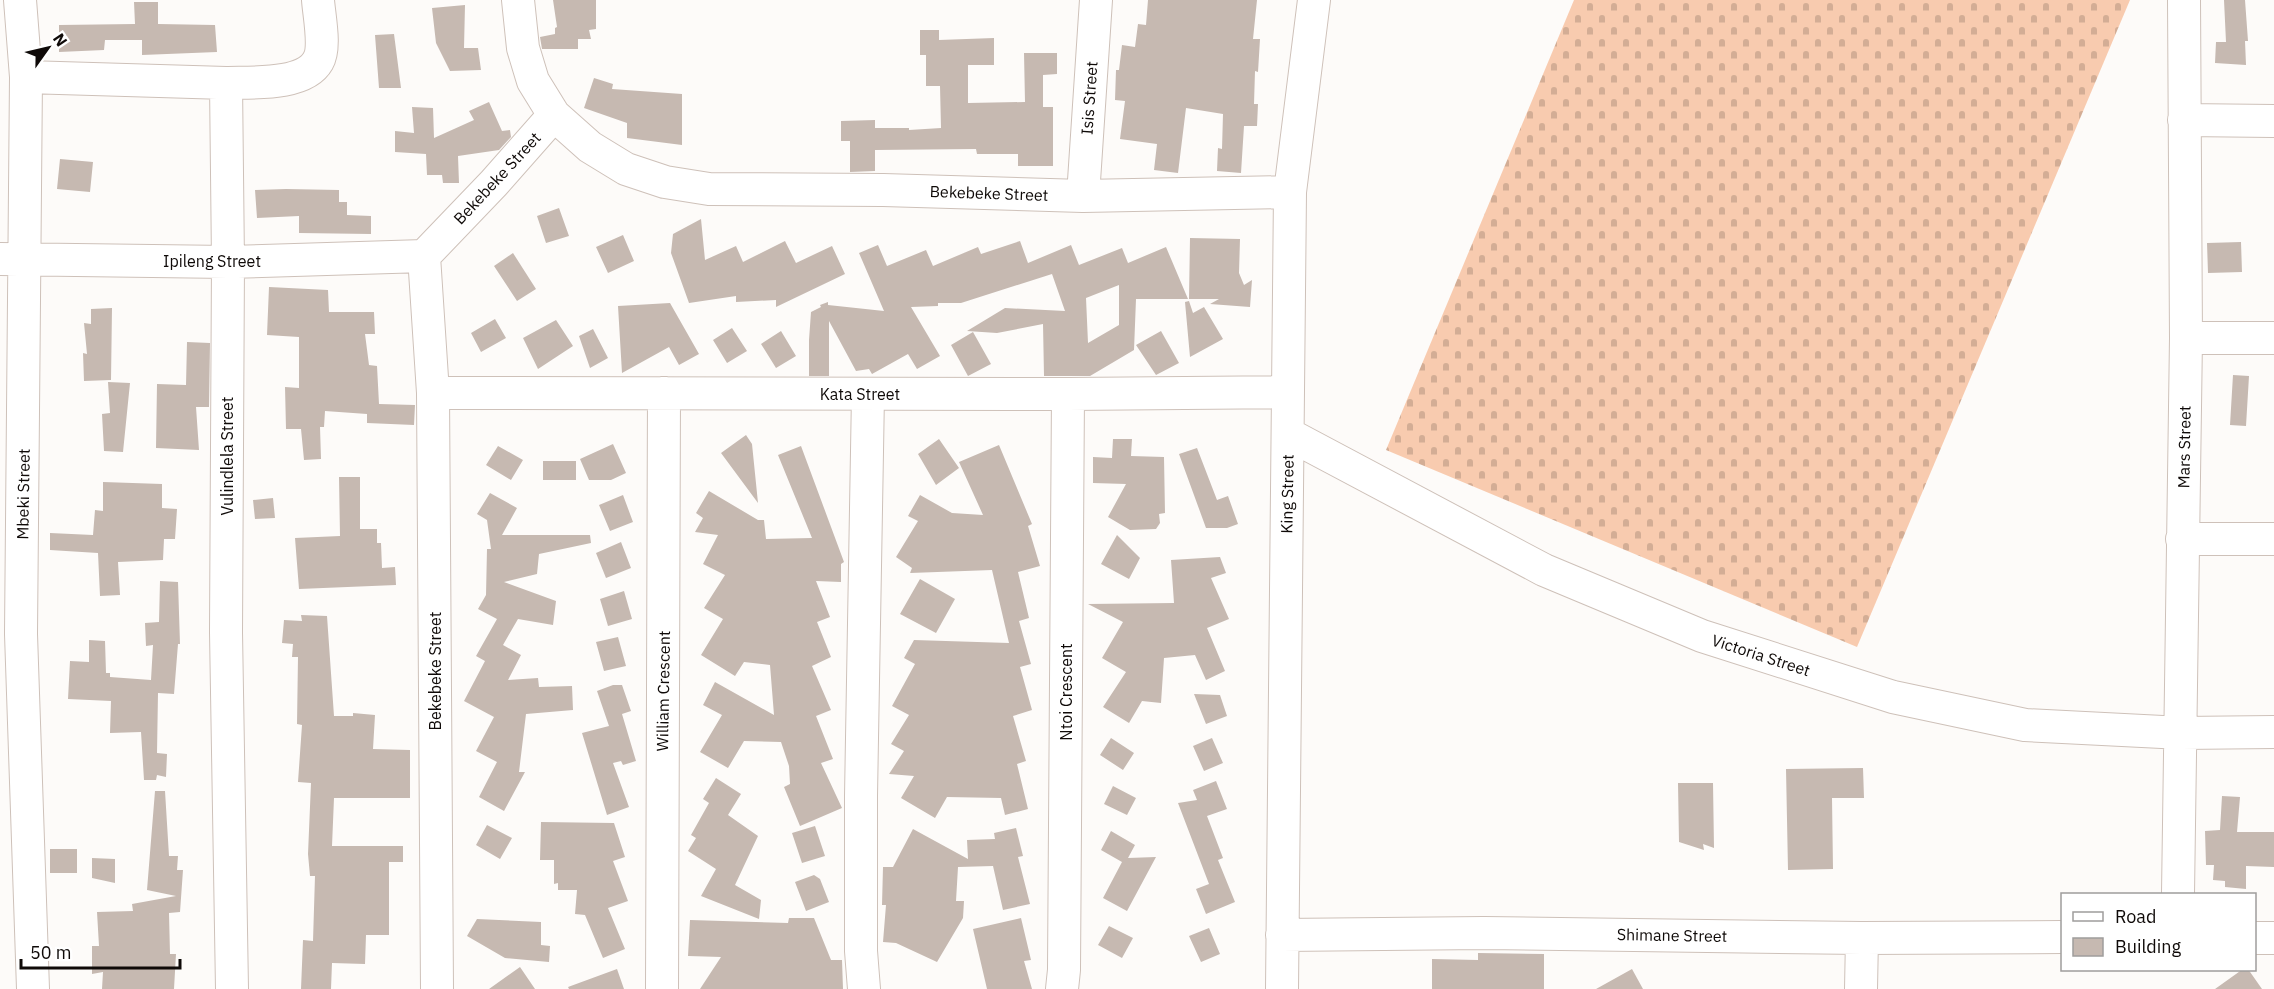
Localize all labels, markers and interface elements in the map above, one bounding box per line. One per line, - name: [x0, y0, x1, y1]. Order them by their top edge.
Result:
- north arrow: [18, 18, 78, 78]
- text: N: [49, 29, 72, 50]
- street label: Isis Street: [1076, 61, 1102, 135]
- street label: Bekebeke Street: [449, 128, 545, 228]
- street label: Bekebeke Street: [929, 181, 1049, 205]
- street label: Ipileng Street: [163, 251, 261, 271]
- street label: Kata Street: [820, 384, 900, 404]
- street label: Vulindlela Street: [217, 397, 237, 515]
- street label: Mars Street: [2173, 405, 2195, 489]
- street label: Mbeki Street: [12, 448, 34, 540]
- street label: King Street: [1276, 454, 1298, 534]
- street label: Bekebeke Street: [425, 612, 445, 730]
- street label: William Crescent: [652, 630, 674, 752]
- street label: Victoria Street: [1709, 630, 1813, 680]
- street label: Ntoi Crescent: [1056, 643, 1076, 741]
- legend: [2061, 893, 2256, 971]
- text: Road: [2115, 905, 2156, 928]
- street label: Shimane Street: [1617, 924, 1727, 946]
- scale bar: [21, 932, 180, 970]
- text: Building: [2115, 935, 2182, 958]
- text: 50 m: [30, 941, 72, 964]

